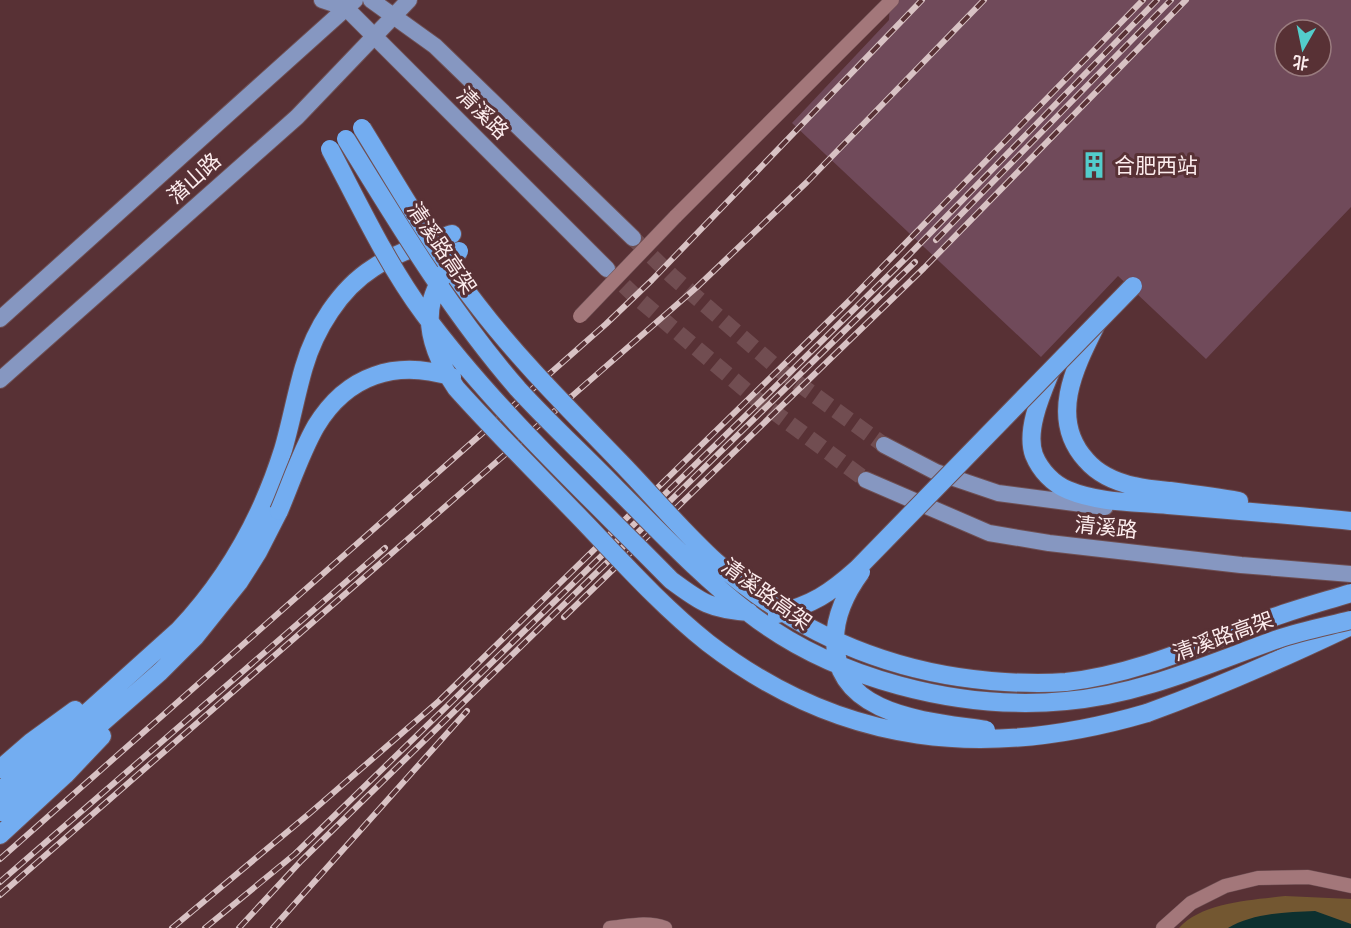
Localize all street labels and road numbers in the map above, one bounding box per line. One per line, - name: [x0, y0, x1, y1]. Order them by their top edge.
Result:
- street label: 清溪路: [452, 82, 514, 144]
- street label: 潜山路: [162, 148, 226, 208]
- street label: 清溪路高架: [402, 197, 482, 299]
- street label: 清溪路: [1073, 511, 1139, 543]
- street label: 清溪路高架: [717, 553, 817, 635]
- street label: 清溪路高架: [1169, 606, 1277, 666]

